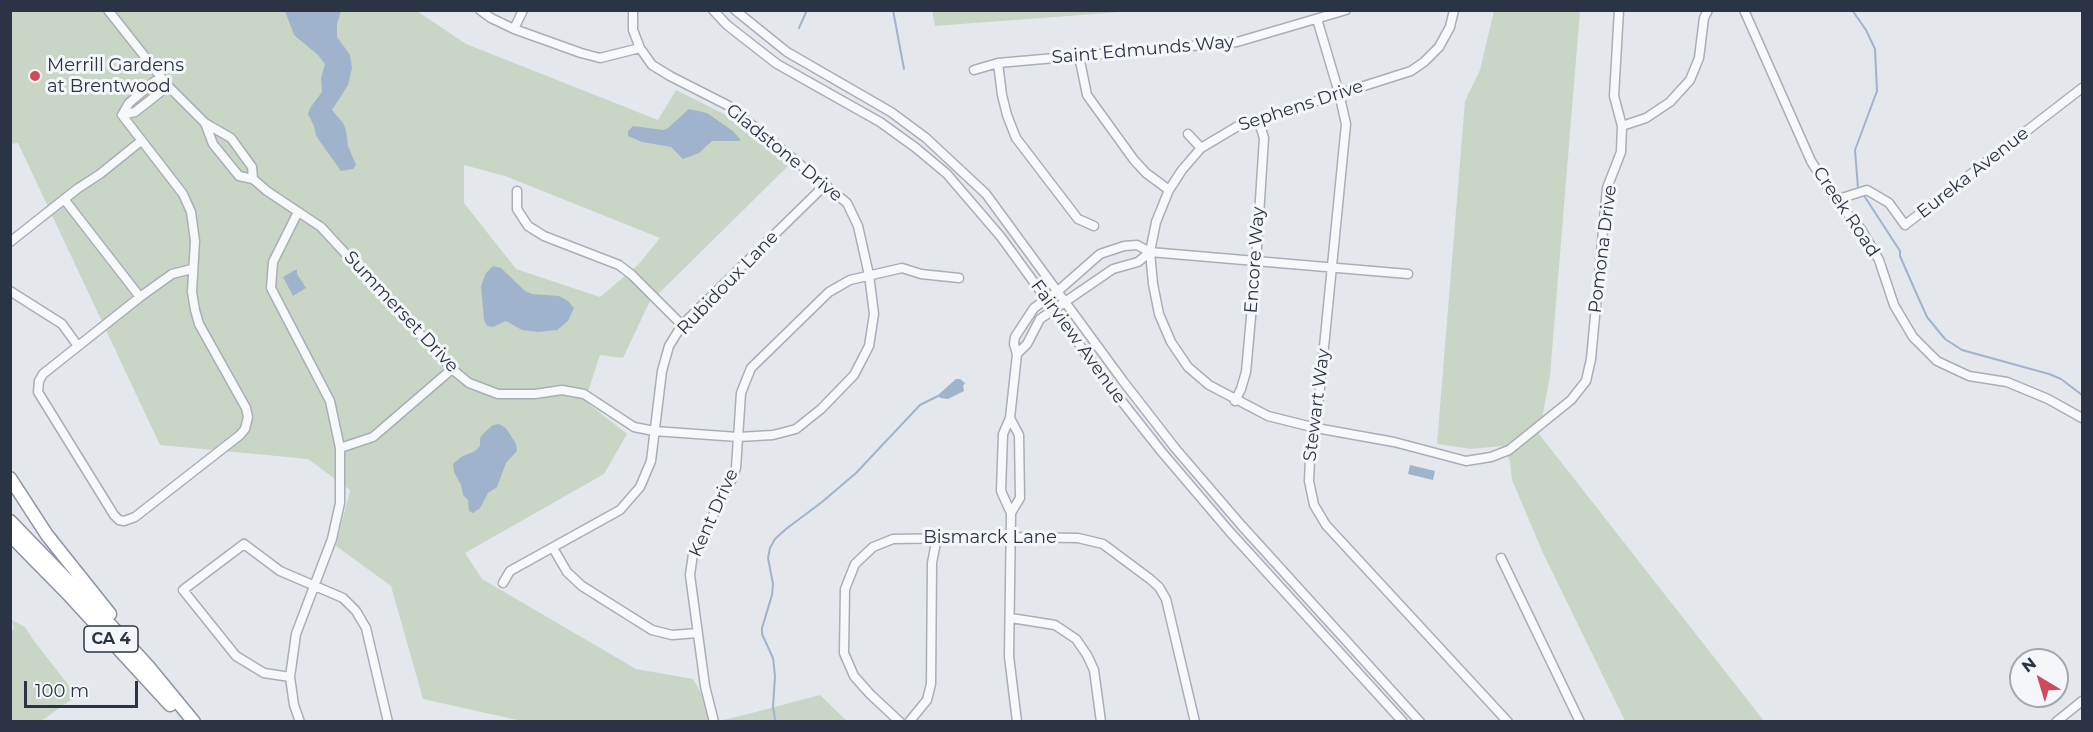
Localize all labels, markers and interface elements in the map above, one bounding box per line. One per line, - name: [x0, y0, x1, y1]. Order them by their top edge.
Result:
- street label: Saint Edmunds Way: [1051, 31, 1235, 69]
- place label: Merrill Gardens at Brentwood: [47, 55, 184, 98]
- marker: Merrill Gardens at Brentwood: [28, 69, 42, 83]
- street label: Sephens Drive: [1236, 76, 1366, 136]
- street label: Gladstone Drive: [721, 99, 847, 207]
- street label: Eureka Avenue: [1913, 123, 2033, 223]
- street label: Creek Road: [1808, 163, 1884, 261]
- street label: Pomona Drive: [1584, 184, 1622, 314]
- street label: Encore Way: [1240, 206, 1270, 314]
- street label: Rubidoux Lane: [673, 226, 783, 340]
- street label: Summerset Drive: [339, 247, 463, 377]
- street label: Fairview Avenue: [1026, 276, 1130, 408]
- street label: Stewart Way: [1299, 347, 1335, 463]
- street label: Kent Drive: [685, 465, 743, 561]
- street label: Bismarck Lane: [923, 527, 1057, 549]
- road number: CA 4: [84, 626, 138, 652]
- north arrow: [2009, 648, 2069, 708]
- text: N: [2018, 654, 2040, 676]
- scale bar: [27, 669, 141, 707]
- text: 100 m: [35, 680, 89, 702]

